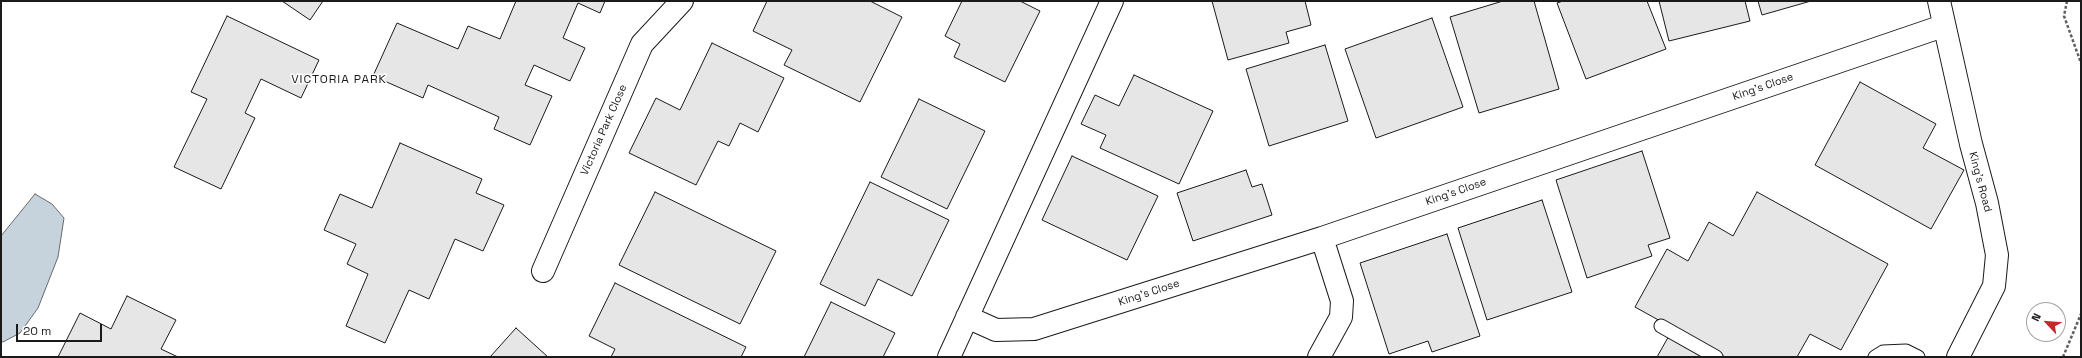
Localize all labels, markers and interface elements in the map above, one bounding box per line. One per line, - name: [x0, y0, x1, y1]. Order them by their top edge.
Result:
- street label: King's Close: [1731, 70, 1795, 104]
- district label: VICTORIA PARK: [291, 73, 387, 87]
- street label: Victoria Park Close: [578, 83, 630, 177]
- street label: King's Road: [1966, 151, 1994, 213]
- street label: King's Close: [1424, 175, 1488, 209]
- street label: King's Close: [1117, 277, 1181, 309]
- north arrow: [2026, 302, 2066, 342]
- text: N: [2028, 311, 2044, 324]
- scale bar: [18, 316, 104, 342]
- text: 20 m: [23, 323, 51, 339]

